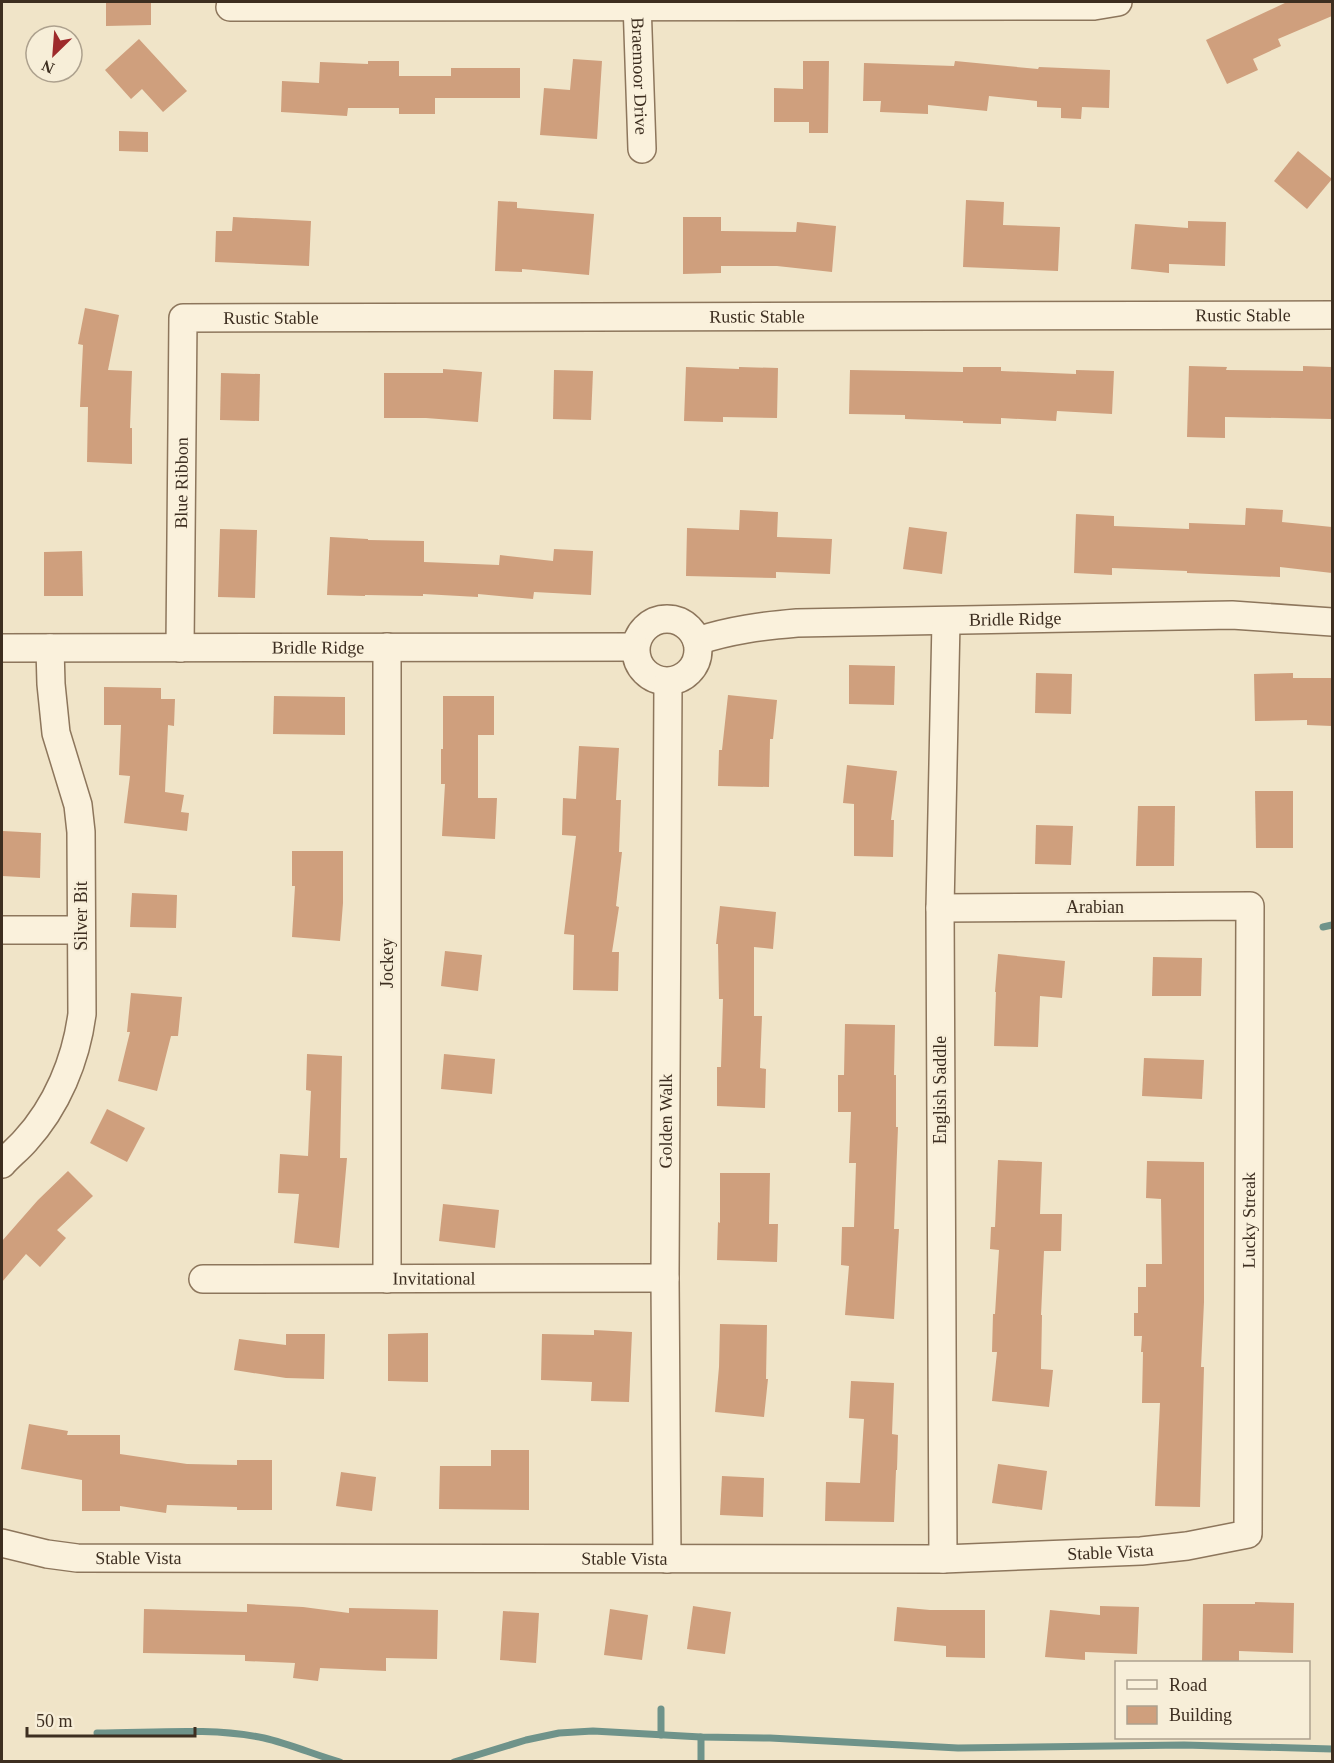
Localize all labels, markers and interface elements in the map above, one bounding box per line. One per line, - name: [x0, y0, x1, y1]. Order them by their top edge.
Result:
- street label: Braemoor Drive: [628, 17, 652, 135]
- north arrow: [24, 24, 84, 84]
- text: N: [39, 57, 57, 77]
- street label: Rustic Stable: [1195, 305, 1291, 325]
- street label: Rustic Stable: [709, 306, 805, 327]
- street label: Rustic Stable: [223, 308, 319, 328]
- street label: Blue Ribbon: [171, 437, 192, 529]
- street label: Bridle Ridge: [969, 608, 1062, 630]
- street label: Bridle Ridge: [272, 637, 364, 658]
- street label: Silver Bit: [71, 881, 91, 951]
- street label: Arabian: [1066, 897, 1124, 917]
- street label: Jockey: [377, 938, 397, 988]
- street label: English Saddle: [930, 1036, 950, 1144]
- street label: Golden Walk: [656, 1074, 676, 1168]
- street label: Lucky Streak: [1239, 1172, 1259, 1268]
- street label: Invitational: [392, 1268, 476, 1289]
- street label: Stable Vista: [1067, 1540, 1154, 1564]
- street label: Stable Vista: [95, 1548, 182, 1568]
- street label: Stable Vista: [581, 1549, 668, 1569]
- legend: [1115, 1661, 1310, 1739]
- text: Road: [1169, 1675, 1207, 1695]
- scale bar: [27, 1700, 195, 1738]
- text: Building: [1169, 1705, 1232, 1725]
- text: 50 m: [36, 1711, 73, 1731]

